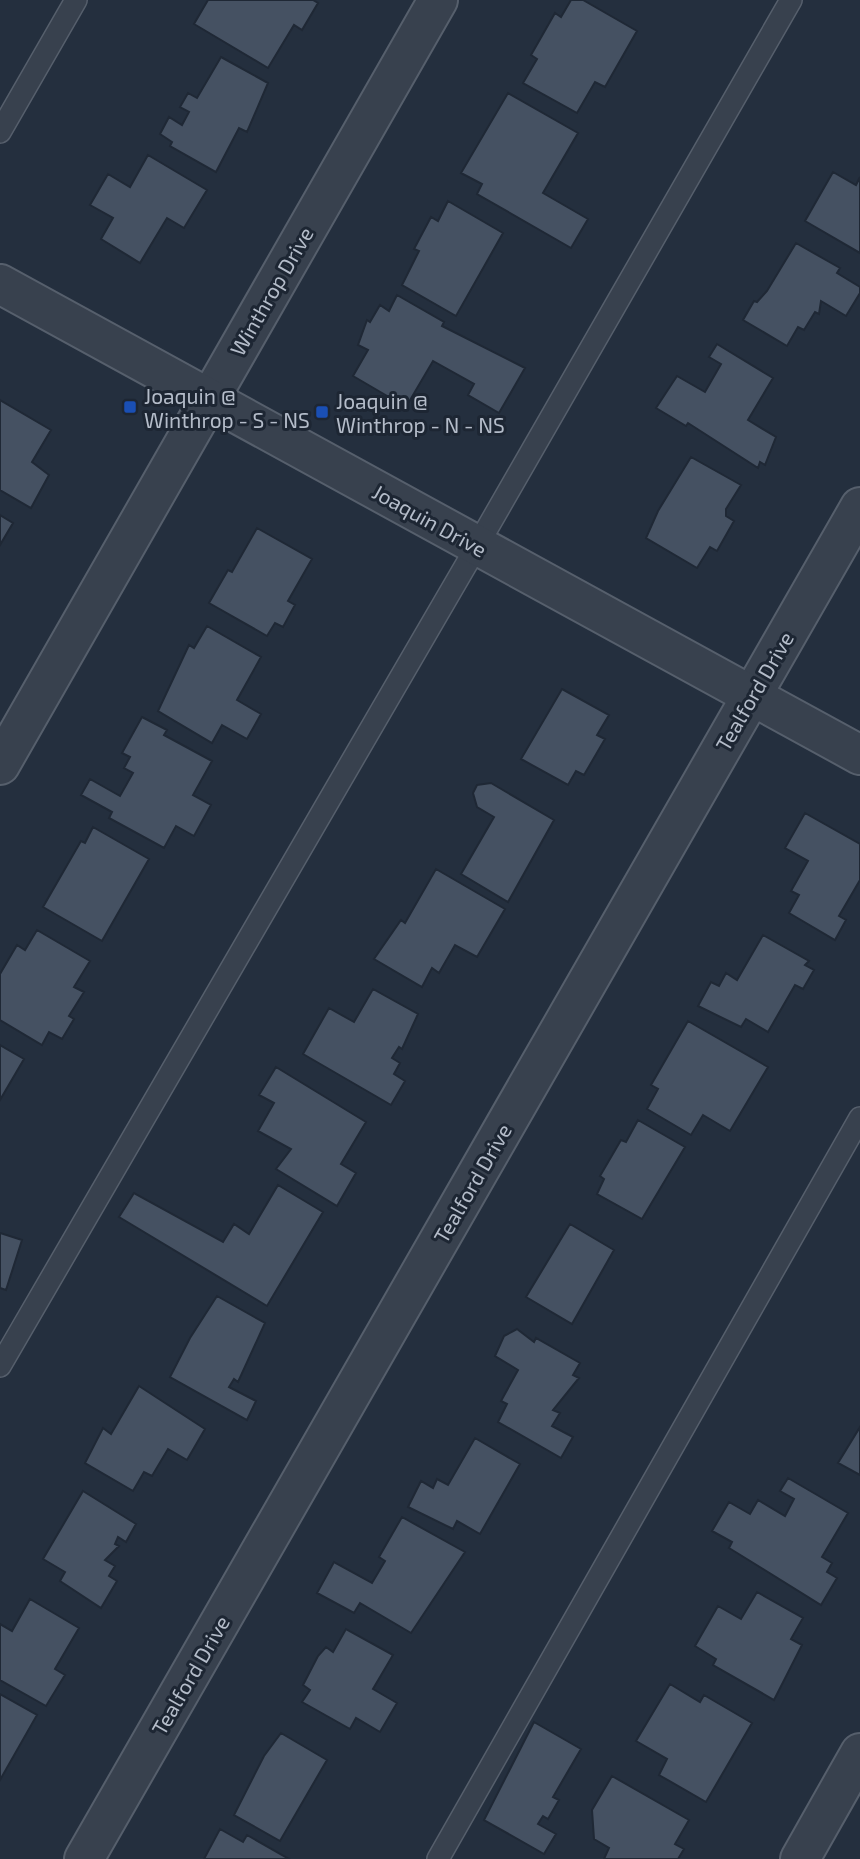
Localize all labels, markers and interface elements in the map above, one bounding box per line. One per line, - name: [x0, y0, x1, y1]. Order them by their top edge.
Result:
- street label: Winthrop Drive: [224, 222, 318, 360]
- place label: Joaquin @ Winthrop - S - NS: [144, 383, 310, 432]
- place label: Joaquin @ Winthrop - N - NS: [336, 388, 505, 437]
- marker: Joaquin @ Winthrop - S - NS: [122, 399, 138, 415]
- marker: Joaquin @ Winthrop - N - NS: [314, 404, 330, 420]
- street label: Joaquin Drive: [369, 478, 491, 562]
- street label: Tealford Drive: [710, 627, 798, 755]
- street label: Tealford Drive: [428, 1119, 516, 1247]
- street label: Tealford Drive: [146, 1611, 234, 1739]

